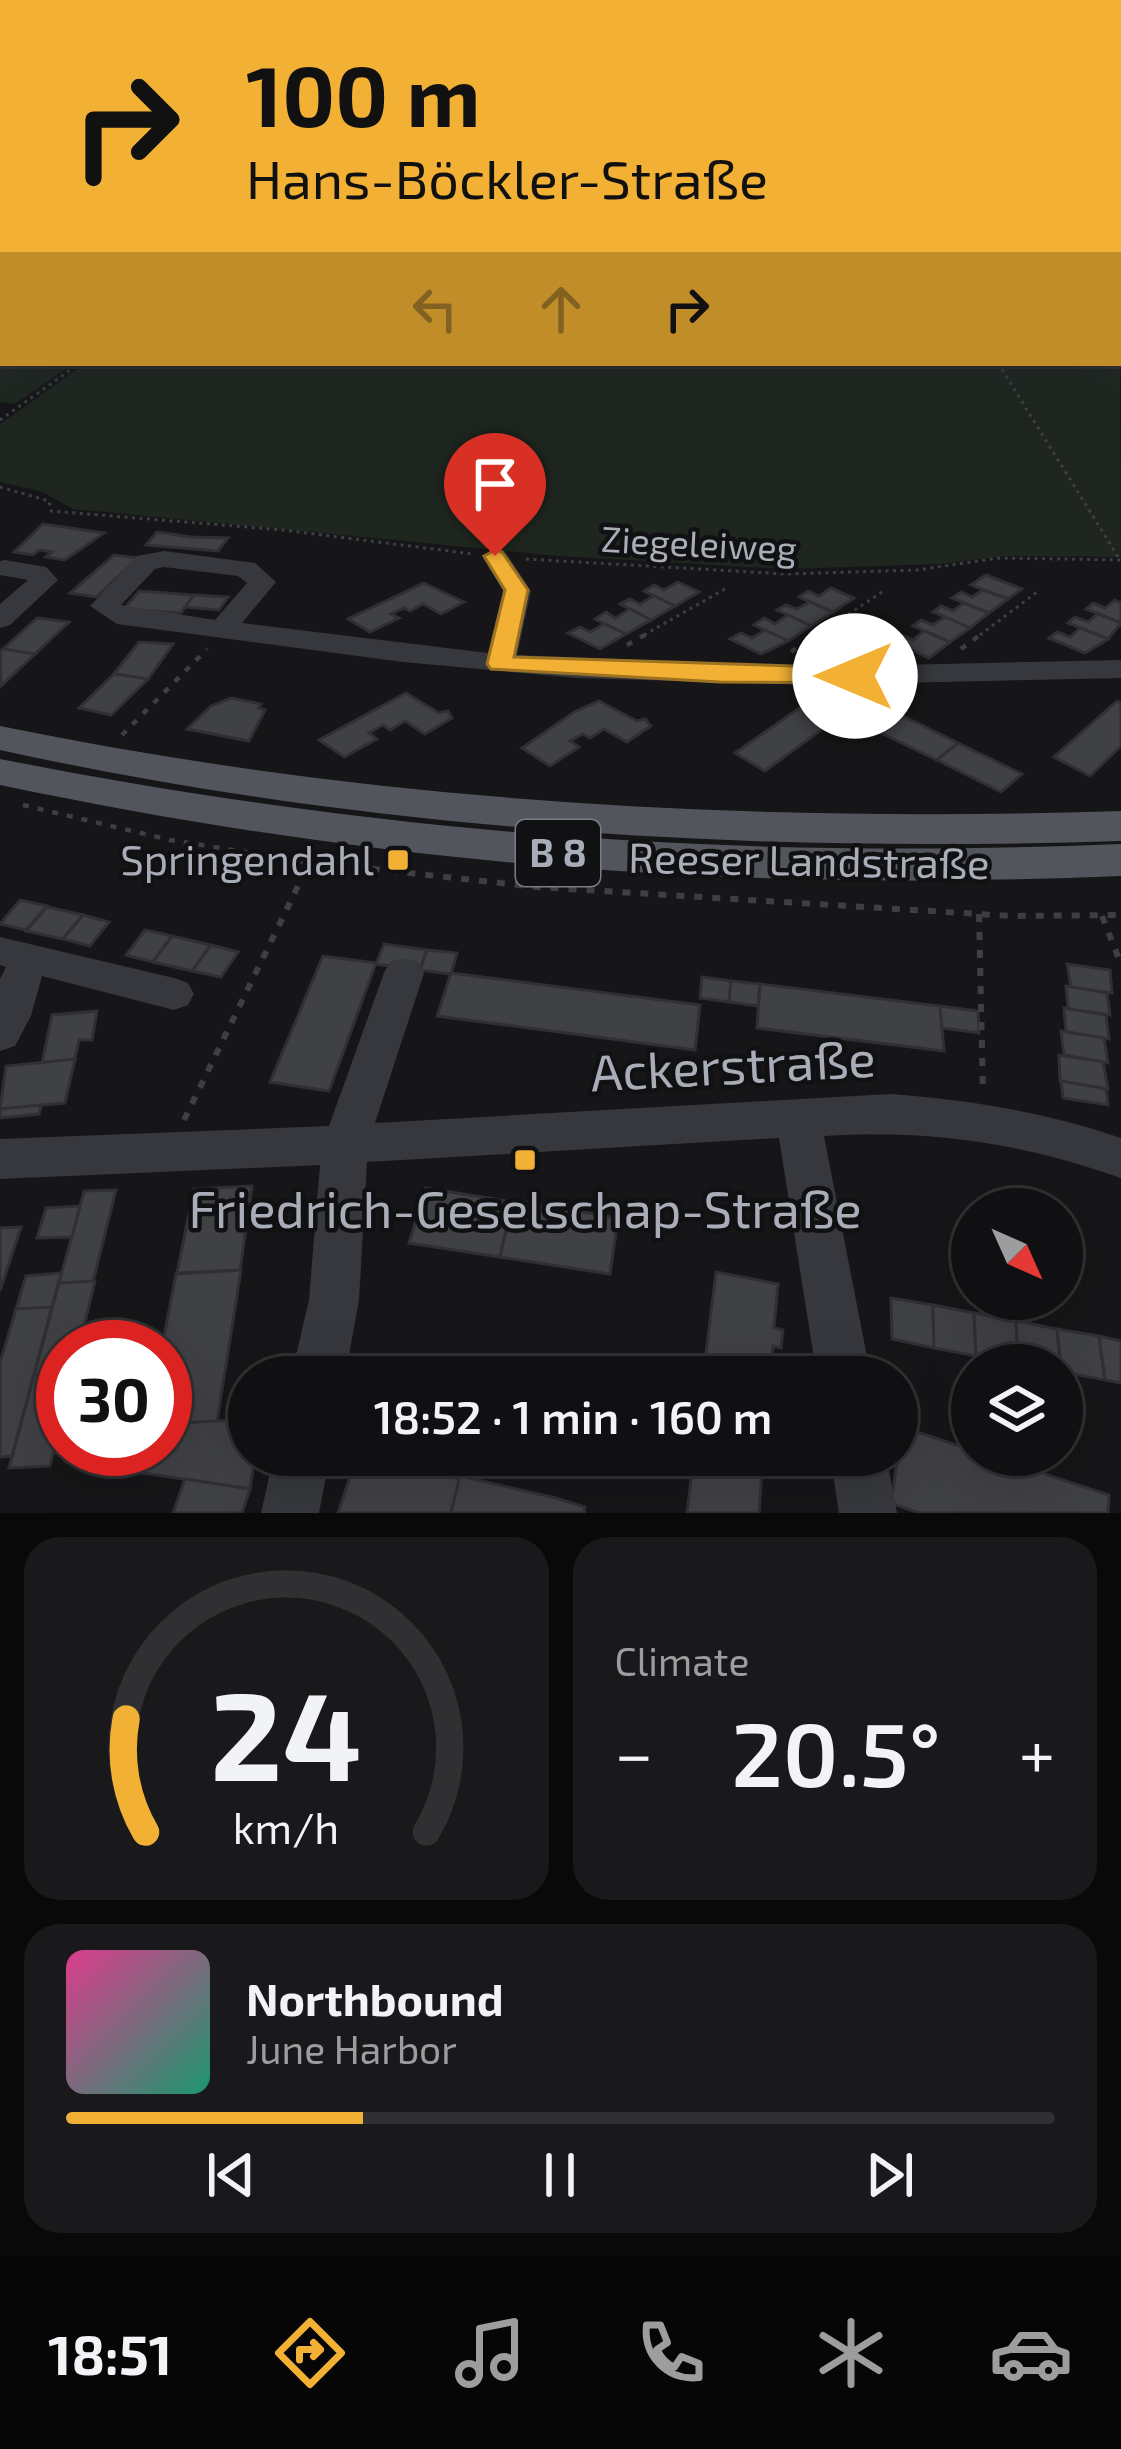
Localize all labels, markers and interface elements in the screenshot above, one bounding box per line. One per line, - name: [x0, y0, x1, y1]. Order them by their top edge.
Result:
- text: 100 m: [246, 43, 480, 144]
- icon: right: [48, 48, 204, 204]
- text: Hans-Böckler-Straße: [246, 145, 768, 210]
- icon: left: [402, 276, 468, 342]
- icon: ahead: [528, 276, 594, 342]
- icon: right: [654, 276, 720, 342]
- pin: [444, 433, 546, 556]
- icon: arrive: [462, 451, 528, 517]
- street label: Ziegeleiweg: [600, 516, 798, 569]
- position arrow: [792, 613, 918, 739]
- road number: B 8: [516, 820, 600, 886]
- street label: Reeser Landstraße: [628, 831, 990, 887]
- place label: Springendahl: [120, 833, 375, 883]
- marker: Springendahl: [385, 847, 411, 873]
- street label: Ackerstraße: [589, 1026, 877, 1101]
- marker: Friedrich-Geselschap-Straße: [512, 1147, 538, 1173]
- place label: Friedrich-Geselschap-Straße: [188, 1177, 862, 1238]
- north arrow: [951, 1188, 1083, 1320]
- map controls: [951, 1188, 1083, 1476]
- speed limit sign: 30: [36, 1320, 192, 1476]
- button: layers: [951, 1344, 1083, 1476]
- text: 18:52 · 1 min · 160 m: [374, 1389, 772, 1443]
- text: Climate: [615, 1637, 749, 1684]
- text: 24: [210, 1656, 362, 1806]
- text: 20.5°: [731, 1697, 941, 1805]
- text: −: [615, 1712, 653, 1791]
- text: +: [1019, 1712, 1055, 1791]
- text: km/h: [233, 1800, 339, 1852]
- text: Northbound: [246, 1971, 504, 2025]
- text: June Harbor: [246, 2025, 457, 2072]
- icon: previous: [198, 2142, 264, 2208]
- icon: pause: [527, 2142, 593, 2208]
- icon: next: [857, 2142, 923, 2208]
- icon: directions: [268, 2311, 352, 2395]
- icon: music: [448, 2311, 532, 2395]
- icon: phone: [629, 2311, 713, 2395]
- icon: climate: [809, 2311, 893, 2395]
- icon: car: [989, 2311, 1073, 2395]
- text: 18:51: [48, 2321, 172, 2386]

